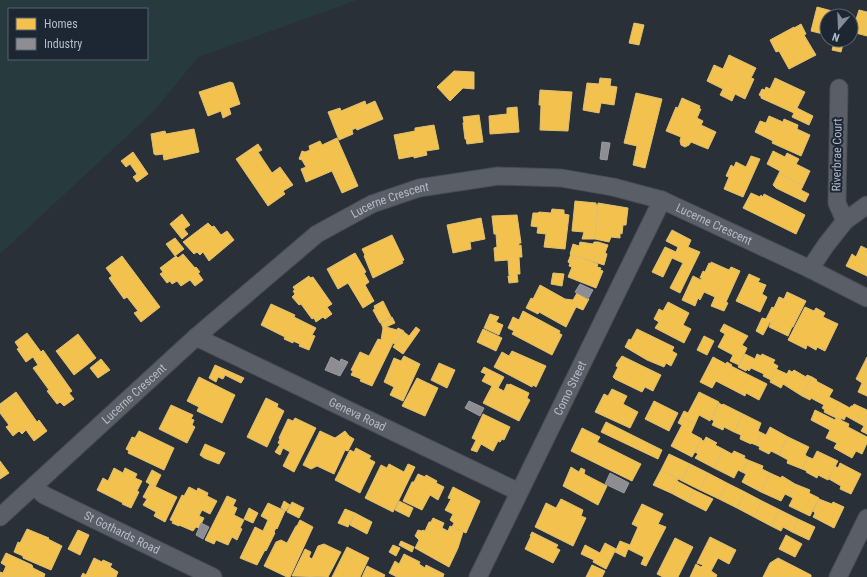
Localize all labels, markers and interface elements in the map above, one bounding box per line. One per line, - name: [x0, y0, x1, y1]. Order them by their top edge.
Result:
- legend: [8, 8, 148, 60]
- north arrow: [819, 8, 859, 48]
- text: Homes: [44, 17, 78, 31]
- text: N: [830, 30, 841, 44]
- text: Industry: [44, 37, 82, 51]
- street label: Riverbrae Court: [829, 118, 845, 192]
- street label: Lucerne Crescent: [349, 180, 430, 221]
- street label: Lucerne Crescent: [674, 200, 755, 248]
- street label: Como Street: [551, 358, 589, 418]
- street label: Lucerne Crescent: [99, 361, 169, 427]
- street label: Geneva Road: [327, 395, 388, 434]
- street label: St Gothards Road: [82, 508, 162, 557]

